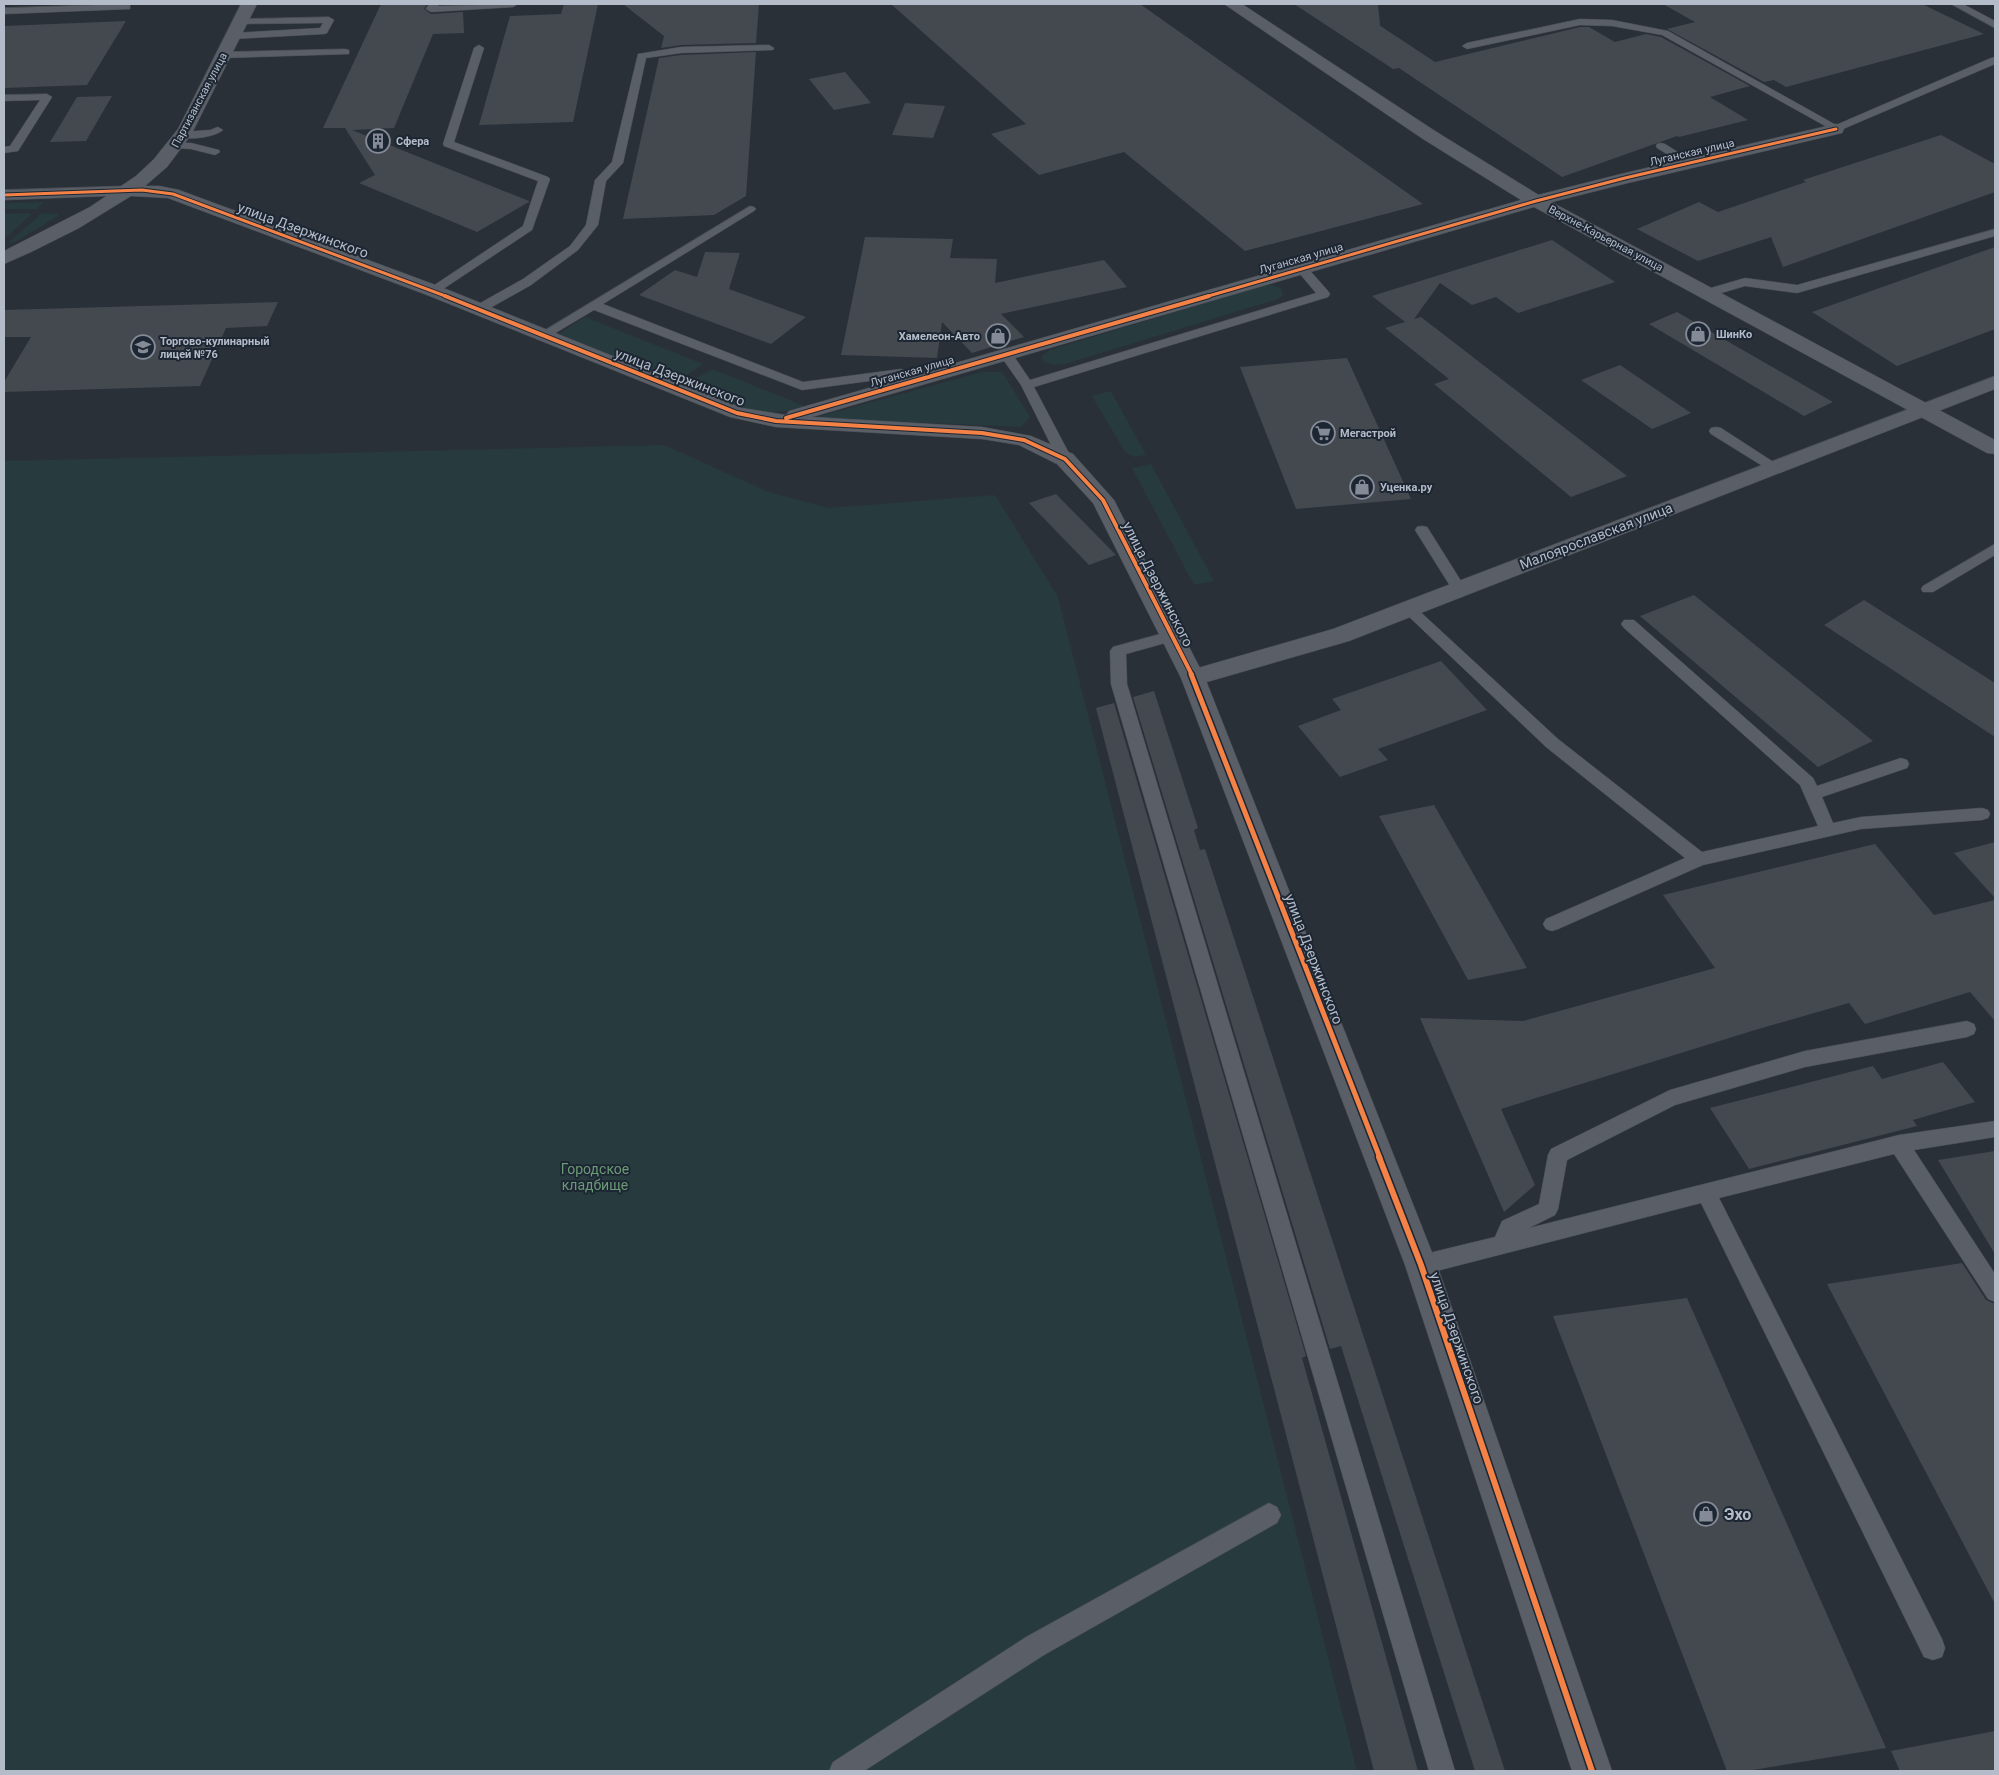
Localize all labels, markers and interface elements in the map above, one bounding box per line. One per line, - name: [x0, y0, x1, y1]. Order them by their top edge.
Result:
- street label: Партизанская улица: [169, 50, 230, 150]
- building icon: Сфера: [365, 128, 391, 154]
- place label: Сфера: [396, 135, 429, 148]
- street label: Луганская улица: [1648, 136, 1736, 169]
- street label: улица Дзержинского: [235, 199, 371, 261]
- street label: Верхне-Карьерная улица: [1546, 203, 1665, 274]
- street label: Луганская улица: [1258, 240, 1345, 277]
- shop icon: ШинКо: [1685, 321, 1711, 347]
- shop icon: Хамелеон-Авто: [985, 323, 1011, 349]
- place label: ШинКо: [1716, 328, 1752, 341]
- place label: Хамелеон-Авто: [899, 330, 980, 343]
- school or university icon: Торгово-кулинарный лицей №76: [130, 334, 156, 360]
- place label: Торгово-кулинарный лицей №76: [160, 335, 270, 361]
- street label: улица Дзержинского: [613, 345, 747, 409]
- street label: Луганская улица: [869, 353, 956, 390]
- supermarket icon: Мегастрой: [1310, 420, 1336, 446]
- place label: Мегастрой: [1340, 427, 1396, 440]
- shop icon: Уценка.ру: [1349, 474, 1375, 500]
- place label: Уценка.ру: [1380, 481, 1433, 494]
- street label: Малоярославская улица: [1517, 499, 1675, 573]
- street label: улица Дзержинского: [1120, 519, 1196, 649]
- street label: улица Дзержинского: [1282, 892, 1346, 1026]
- park label: Городское кладбище: [561, 1161, 629, 1193]
- street label: улица Дзержинского: [1427, 1270, 1487, 1406]
- shop icon: Эхо: [1693, 1501, 1719, 1527]
- place label: Эхо: [1724, 1505, 1751, 1524]

